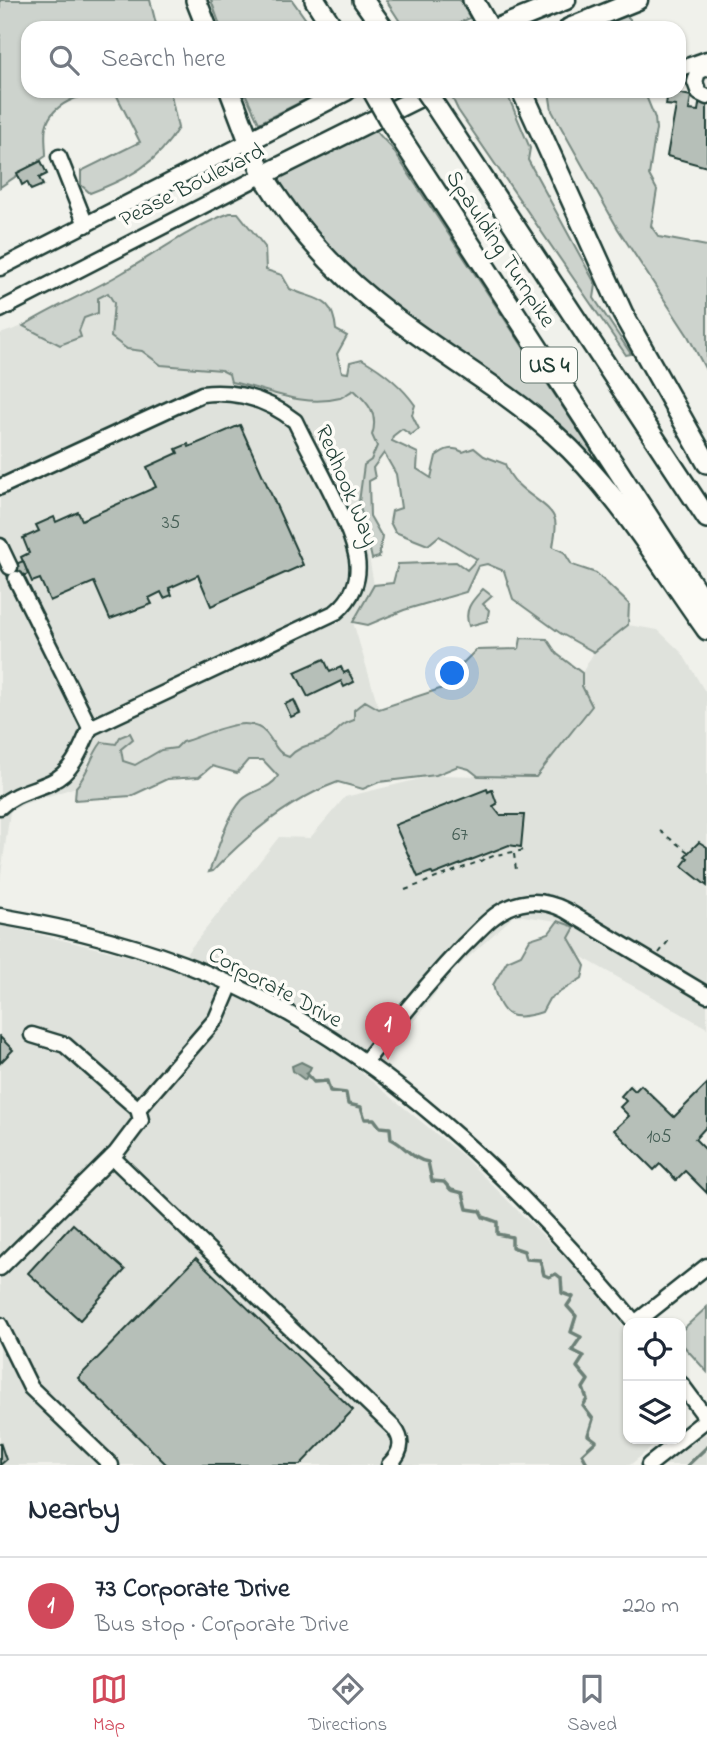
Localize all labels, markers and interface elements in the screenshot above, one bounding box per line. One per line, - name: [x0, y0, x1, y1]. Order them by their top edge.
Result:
- search box: [21, 21, 686, 98]
- icon: search: [45, 41, 83, 79]
- text: Search here: [101, 41, 226, 79]
- street label: Pease Boulevard: [114, 136, 270, 237]
- street label: Spaulding Turnpike: [436, 164, 564, 336]
- road number: US 4: [521, 348, 577, 382]
- street label: Redhook Way: [303, 420, 386, 553]
- house number: 35: [162, 510, 180, 537]
- your location: [435, 656, 469, 690]
- house number: 67: [452, 822, 468, 849]
- street label: Corporate Drive: [202, 939, 348, 1038]
- pin: 1: [365, 1002, 411, 1060]
- house number: 105: [646, 1124, 672, 1151]
- map controls: [623, 1318, 686, 1444]
- button: locate: [623, 1318, 686, 1381]
- button: layers: [623, 1381, 686, 1444]
- text: Nearby: [28, 1489, 120, 1533]
- text: 73 Corporate Drive: [95, 1571, 290, 1609]
- text: 1: [47, 1590, 55, 1623]
- text: 220 m: [623, 1590, 679, 1623]
- text: Bus stop · Corporate Drive: [95, 1609, 349, 1642]
- tab: Map: [90, 1670, 128, 1739]
- tab: Directions: [308, 1670, 387, 1739]
- tab: Saved: [567, 1670, 617, 1739]

